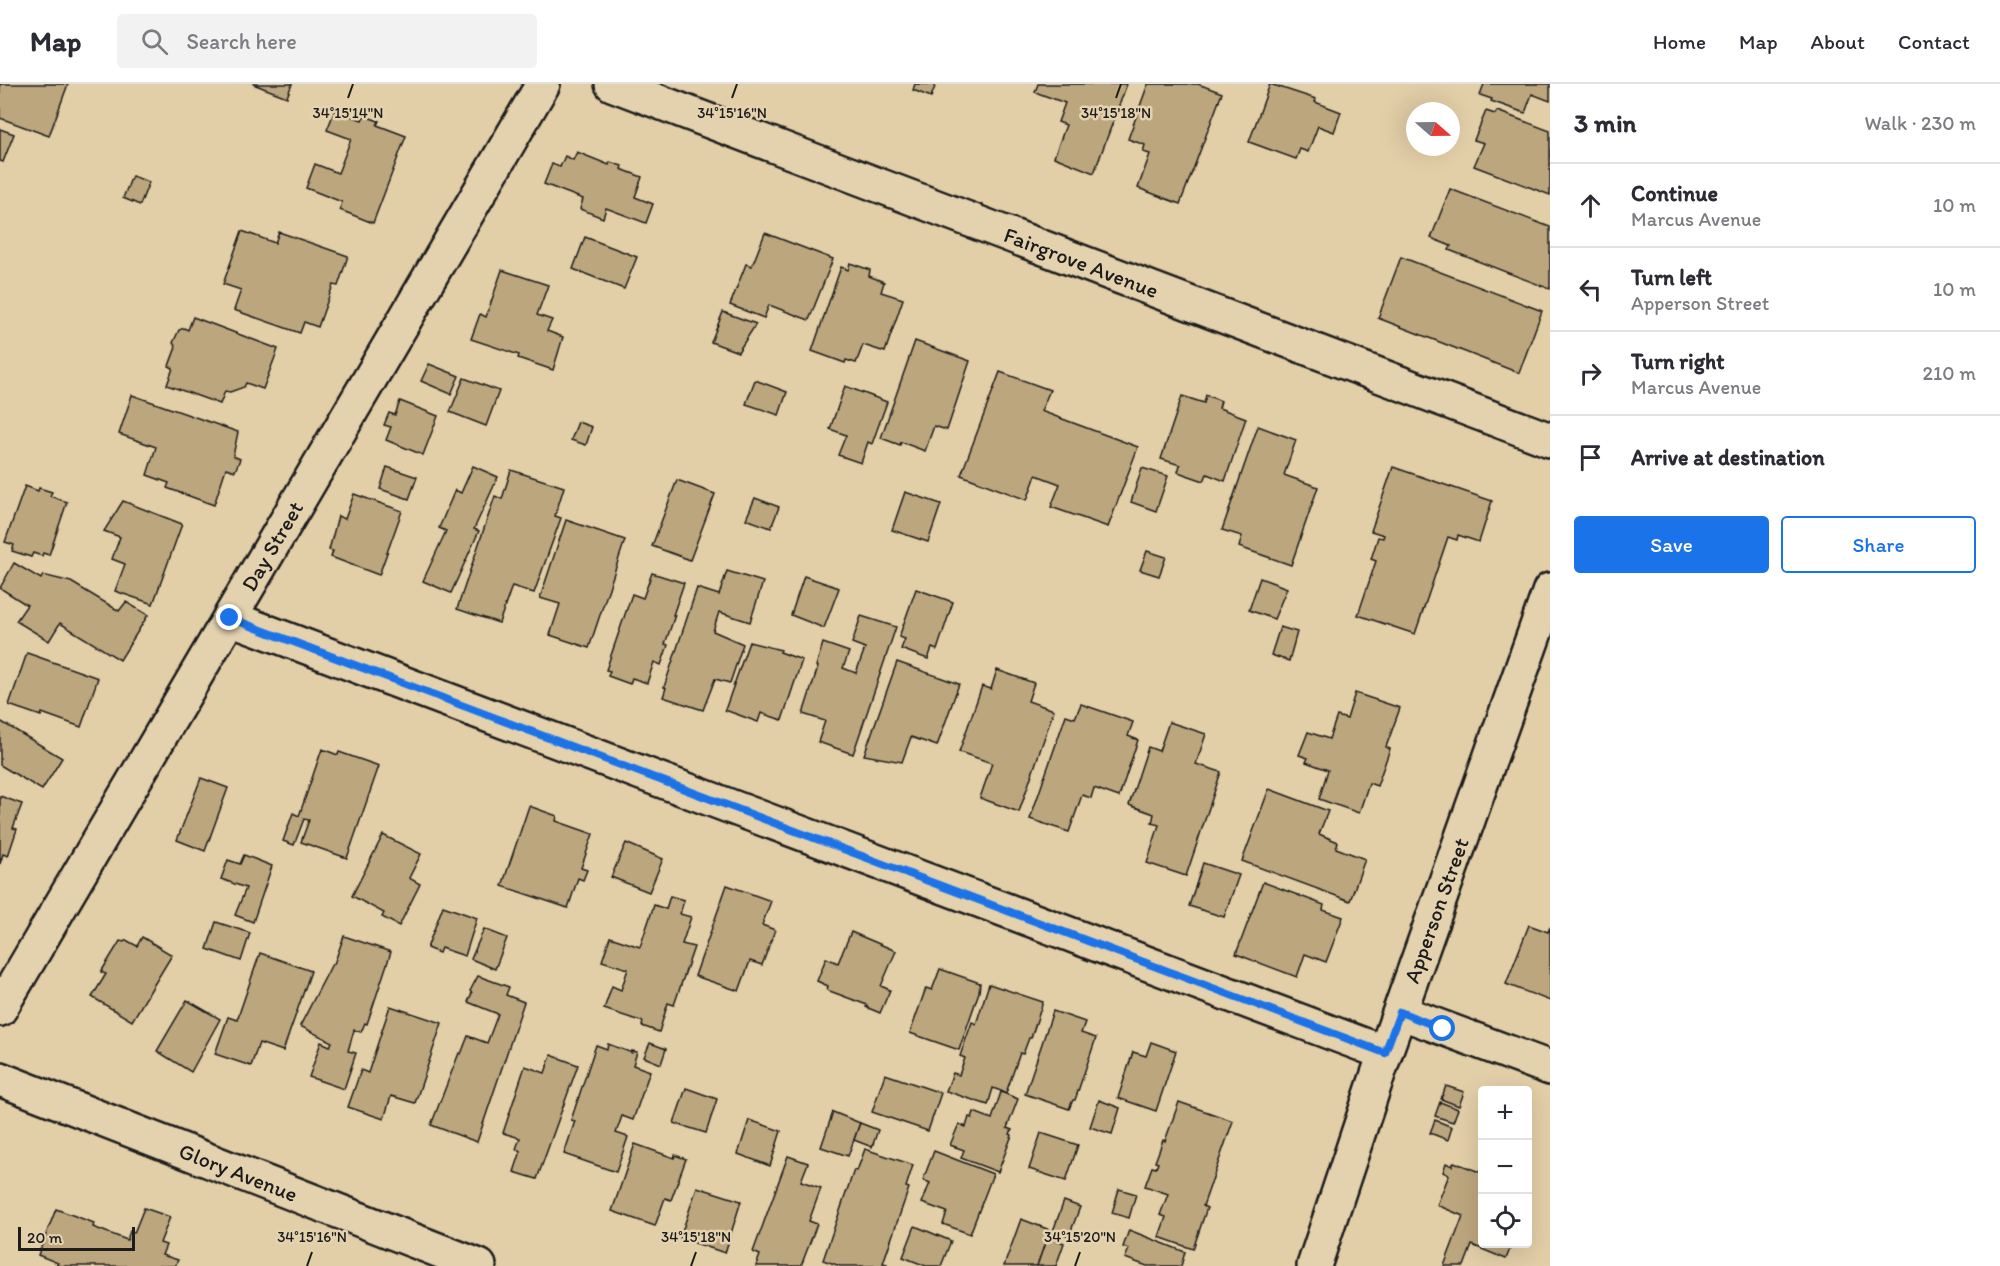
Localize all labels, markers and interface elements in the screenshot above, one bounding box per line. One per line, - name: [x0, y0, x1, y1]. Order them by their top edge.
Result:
- search box: [117, 14, 537, 68]
- text: Map: [30, 24, 81, 58]
- icon: search: [138, 25, 171, 58]
- text: Search here: [186, 28, 297, 55]
- text: Home: [1653, 29, 1706, 54]
- text: Map: [1739, 29, 1778, 54]
- text: About: [1811, 29, 1865, 54]
- text: Contact: [1898, 29, 1970, 54]
- north arrow: [1406, 102, 1460, 156]
- text: 34°15'14"N: [313, 104, 383, 122]
- text: 34°15'16"N: [697, 104, 767, 122]
- text: 34°15'18"N: [1081, 104, 1151, 122]
- text: 3 min: [1574, 107, 1636, 139]
- text: Walk · 230 m: [1864, 111, 1976, 135]
- text: Continue: [1631, 180, 1718, 207]
- icon: ahead: [1574, 189, 1607, 222]
- text: 10 m: [1933, 193, 1976, 217]
- text: Marcus Avenue: [1631, 207, 1761, 231]
- street label: Fairgrove Avenue: [1000, 221, 1162, 304]
- text: Turn left: [1631, 264, 1712, 291]
- icon: left: [1574, 273, 1607, 306]
- text: 10 m: [1933, 277, 1976, 301]
- text: Apperson Street: [1631, 291, 1769, 315]
- text: Turn right: [1631, 348, 1725, 375]
- icon: right: [1574, 357, 1607, 390]
- text: 210 m: [1923, 361, 1976, 385]
- text: Marcus Avenue: [1631, 375, 1761, 399]
- icon: arrive: [1574, 441, 1607, 474]
- text: Arrive at destination: [1631, 444, 1825, 471]
- street label: Day Street: [235, 496, 309, 596]
- button: Save: [1574, 516, 1769, 573]
- button: Share: [1781, 516, 1976, 573]
- route end: [216, 604, 242, 630]
- street label: Apperson Street: [1398, 834, 1475, 987]
- route start: [1429, 1015, 1455, 1041]
- map controls: [1478, 1086, 1532, 1248]
- button: +: [1478, 1086, 1532, 1140]
- street label: Glory Avenue: [175, 1137, 302, 1208]
- button: −: [1478, 1140, 1532, 1194]
- button: locate: [1478, 1194, 1532, 1248]
- scale bar: [18, 1224, 135, 1252]
- text: 20 m: [27, 1228, 62, 1247]
- text: 34°15'16"N: [277, 1228, 347, 1246]
- text: 34°15'18"N: [661, 1228, 731, 1246]
- text: 34°15'20"N: [1044, 1228, 1116, 1246]

